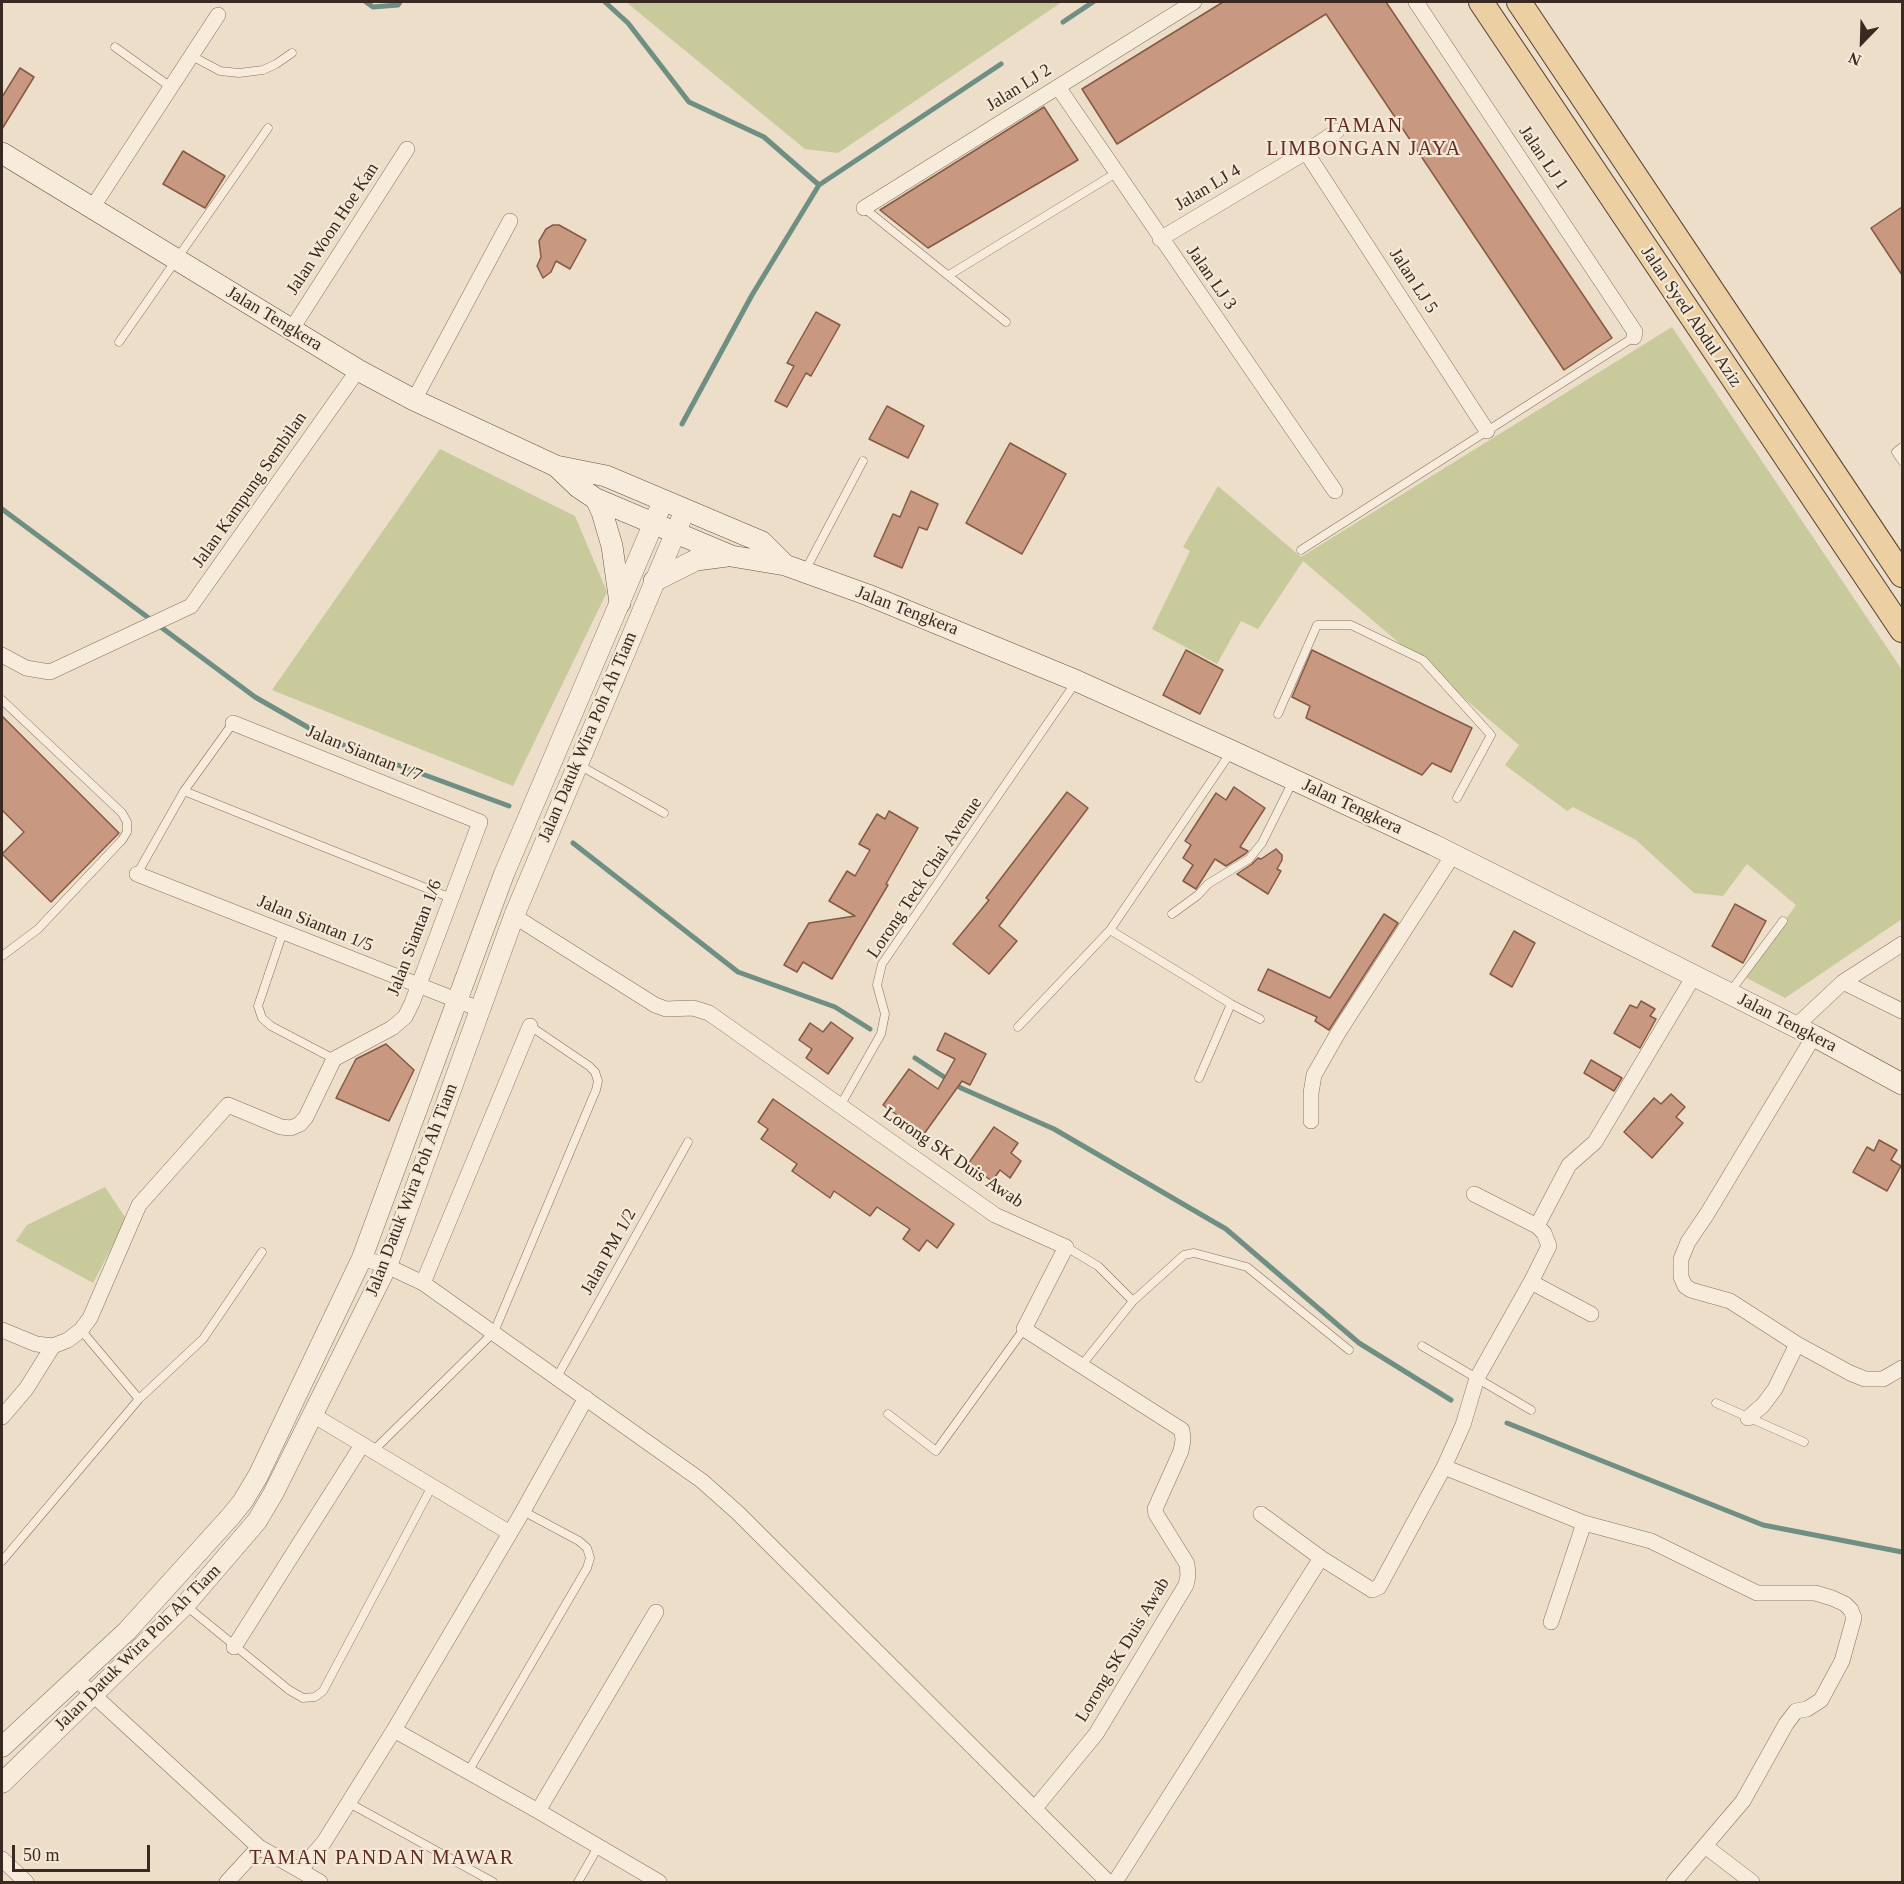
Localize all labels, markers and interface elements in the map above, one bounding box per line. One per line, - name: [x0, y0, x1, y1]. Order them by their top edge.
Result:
- north arrow: [1832, 12, 1892, 72]
- text: N: [1846, 49, 1863, 69]
- street label: Jalan LJ 2: [982, 60, 1056, 116]
- district label: TAMAN LIMBONGAN JAYA: [1266, 115, 1462, 162]
- street label: Jalan LJ 1: [1514, 122, 1572, 194]
- street label: Jalan Woon Hoe Kan: [282, 159, 384, 299]
- street label: Jalan LJ 4: [1171, 160, 1245, 216]
- street label: Jalan LJ 3: [1181, 242, 1241, 314]
- street label: Jalan Syed Abdul Aziz: [1636, 242, 1746, 392]
- street label: Jalan LJ 5: [1384, 245, 1442, 317]
- street label: Jalan Tengkera: [222, 282, 326, 356]
- street label: Jalan Kampung Sembilan: [188, 408, 312, 572]
- street label: Jalan Tengkera: [853, 582, 961, 640]
- street label: Jalan Datuk Wira Poh Ah Tiam: [534, 629, 642, 845]
- street label: Jalan Siantan 1/7: [303, 721, 425, 787]
- street label: Jalan Tengkera: [1298, 774, 1406, 840]
- street label: Lorong Teck Chai Avenue: [863, 793, 987, 963]
- street label: Jalan Siantan 1/6: [383, 877, 447, 999]
- street label: Jalan Siantan 1/5: [254, 891, 376, 957]
- street label: Jalan Tengkera: [1734, 989, 1840, 1057]
- street label: Jalan Datuk Wira Poh Ah Tiam: [361, 1081, 463, 1299]
- street label: Lorong SK Duis Awab: [879, 1103, 1027, 1213]
- street label: Jalan PM 1/2: [577, 1205, 641, 1299]
- street label: Jalan Datuk Wira Poh Ah Tiam: [50, 1560, 226, 1736]
- street label: Lorong SK Duis Awab: [1071, 1574, 1175, 1726]
- scale bar: [15, 1833, 153, 1871]
- text: 50 m: [23, 1845, 60, 1865]
- district label: TAMAN PANDAN MAWAR: [249, 1847, 515, 1871]

